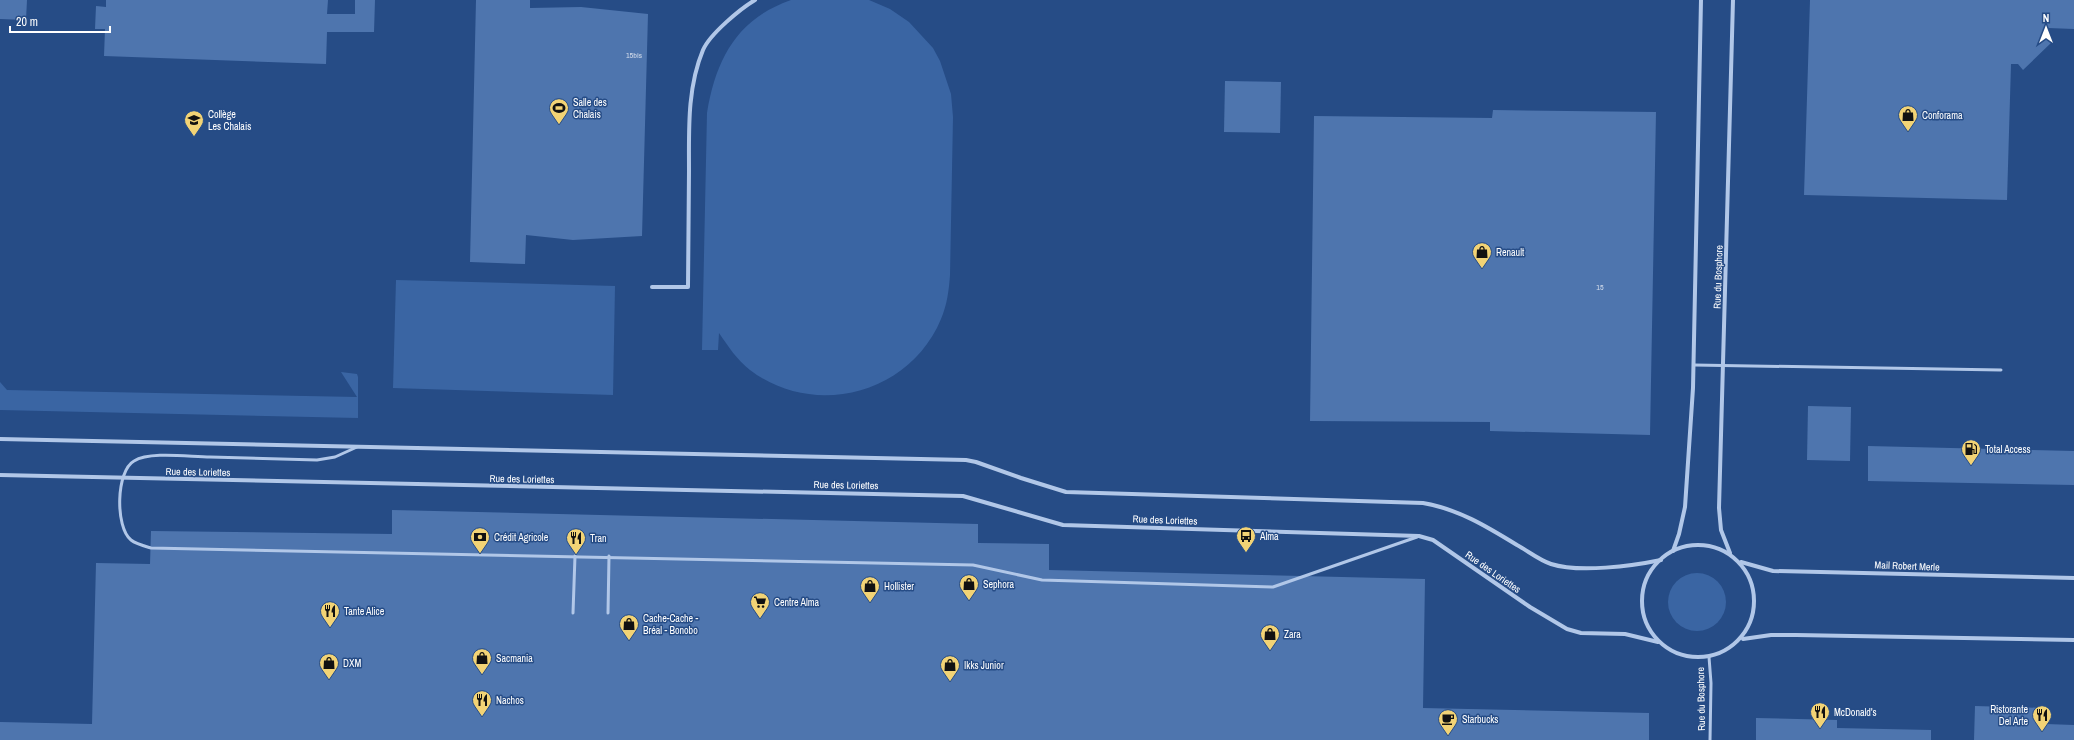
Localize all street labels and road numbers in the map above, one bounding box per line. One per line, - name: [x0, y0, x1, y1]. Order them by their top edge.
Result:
- street label: Rue du Bosphore: [1710, 244, 1726, 309]
- street label: Rue des Loriettes: [166, 465, 230, 479]
- street label: Rue des Loriettes: [490, 472, 554, 486]
- street label: Rue des Loriettes: [814, 478, 878, 492]
- street label: Rue des Loriettes: [1132, 512, 1198, 528]
- street label: Rue des Loriettes: [1463, 548, 1523, 596]
- street label: Mail Robert Merle: [1874, 558, 1940, 574]
- street label: Rue du Bosphore: [1694, 667, 1708, 731]

